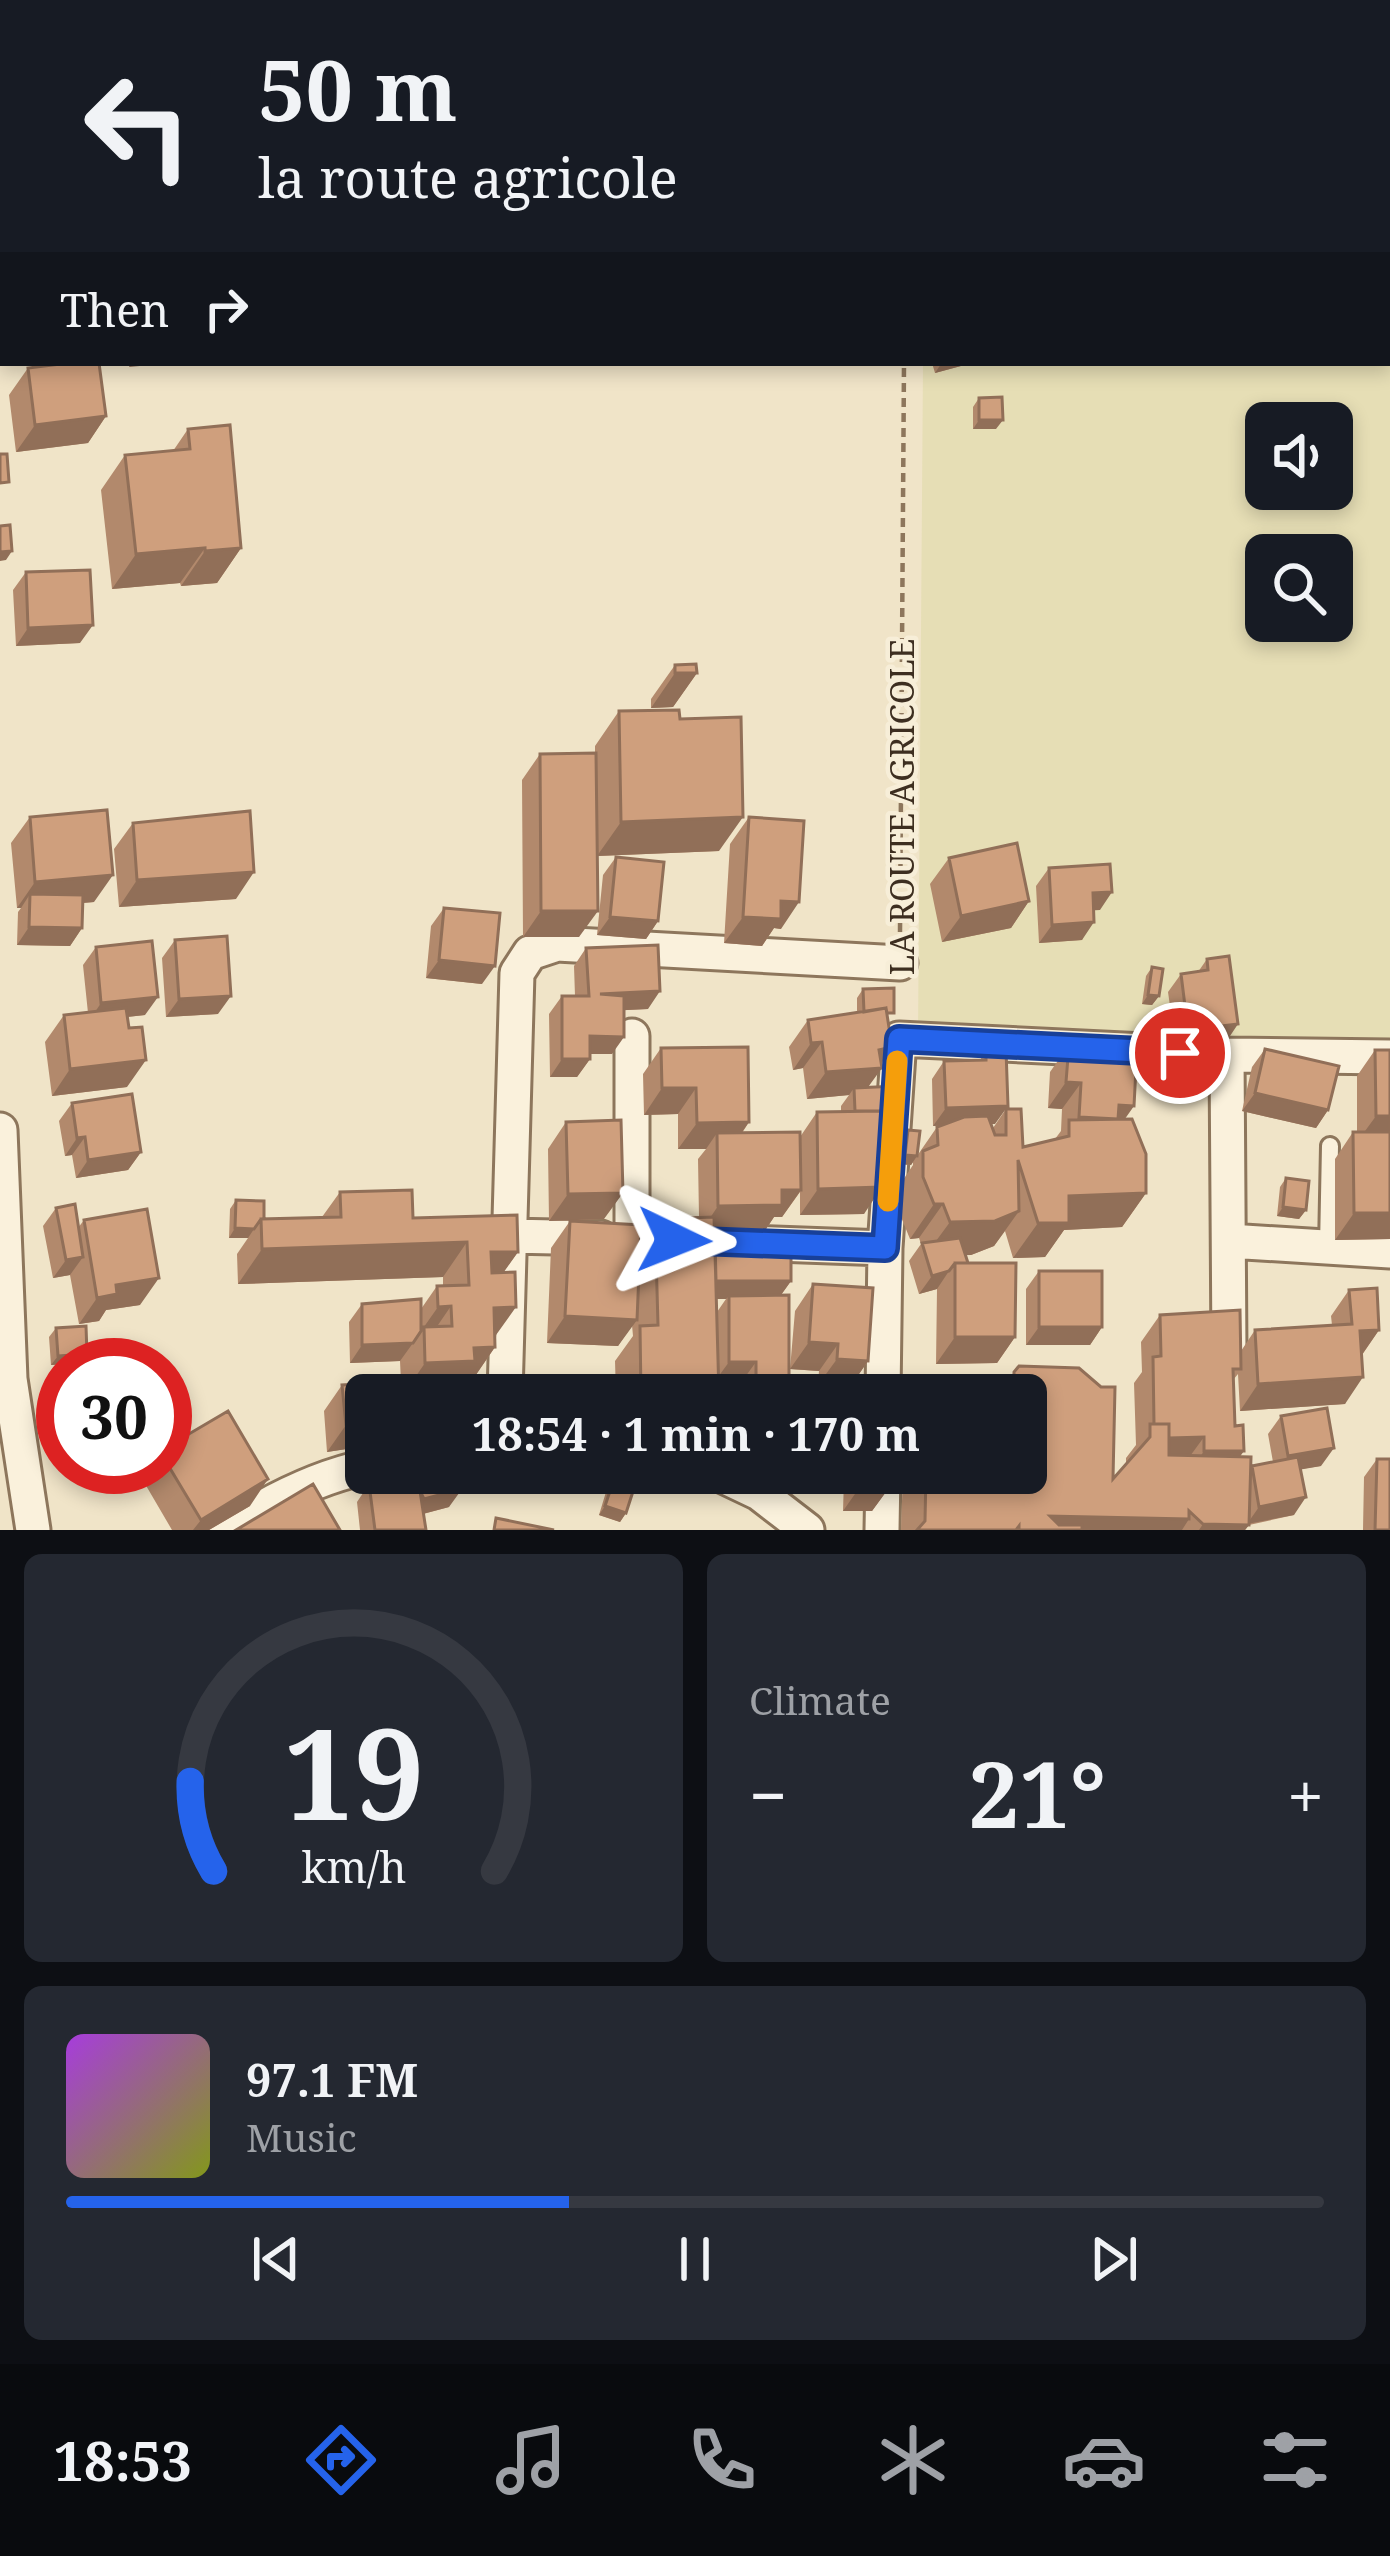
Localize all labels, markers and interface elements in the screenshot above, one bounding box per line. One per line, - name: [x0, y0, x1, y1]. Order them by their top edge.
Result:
- text: 50 m: [258, 31, 458, 146]
- icon: left: [60, 48, 216, 204]
- text: la route agricole: [258, 140, 678, 214]
- icon: right: [193, 276, 259, 342]
- text: Then: [60, 279, 169, 340]
- map controls: [1245, 402, 1353, 642]
- button: sound: [1245, 402, 1353, 510]
- button: search: [1245, 534, 1353, 642]
- street label: LA ROUTE AGRICOLE: [879, 639, 924, 975]
- pin: [1129, 1002, 1231, 1104]
- icon: arrive: [1147, 1020, 1213, 1086]
- position arrow: [611, 1177, 737, 1303]
- speed limit sign: 30: [36, 1338, 192, 1494]
- text: 18:54 · 1 min · 170 m: [472, 1403, 920, 1464]
- text: Climate: [749, 1673, 891, 1726]
- text: 19: [283, 1687, 424, 1857]
- text: 21°: [968, 1732, 1106, 1854]
- text: −: [749, 1749, 787, 1839]
- text: +: [1287, 1749, 1324, 1839]
- text: km/h: [301, 1837, 406, 1896]
- text: 97.1 FM: [246, 2049, 418, 2110]
- text: Music: [246, 2110, 357, 2163]
- icon: previous: [243, 2226, 309, 2292]
- icon: pause: [662, 2226, 728, 2292]
- icon: next: [1081, 2226, 1147, 2292]
- icon: directions: [299, 2418, 383, 2502]
- icon: music: [489, 2418, 573, 2502]
- icon: phone: [680, 2418, 764, 2502]
- icon: climate: [871, 2418, 955, 2502]
- icon: car: [1062, 2418, 1146, 2502]
- icon: filters: [1253, 2418, 1337, 2502]
- text: 18:53: [53, 2423, 192, 2497]

